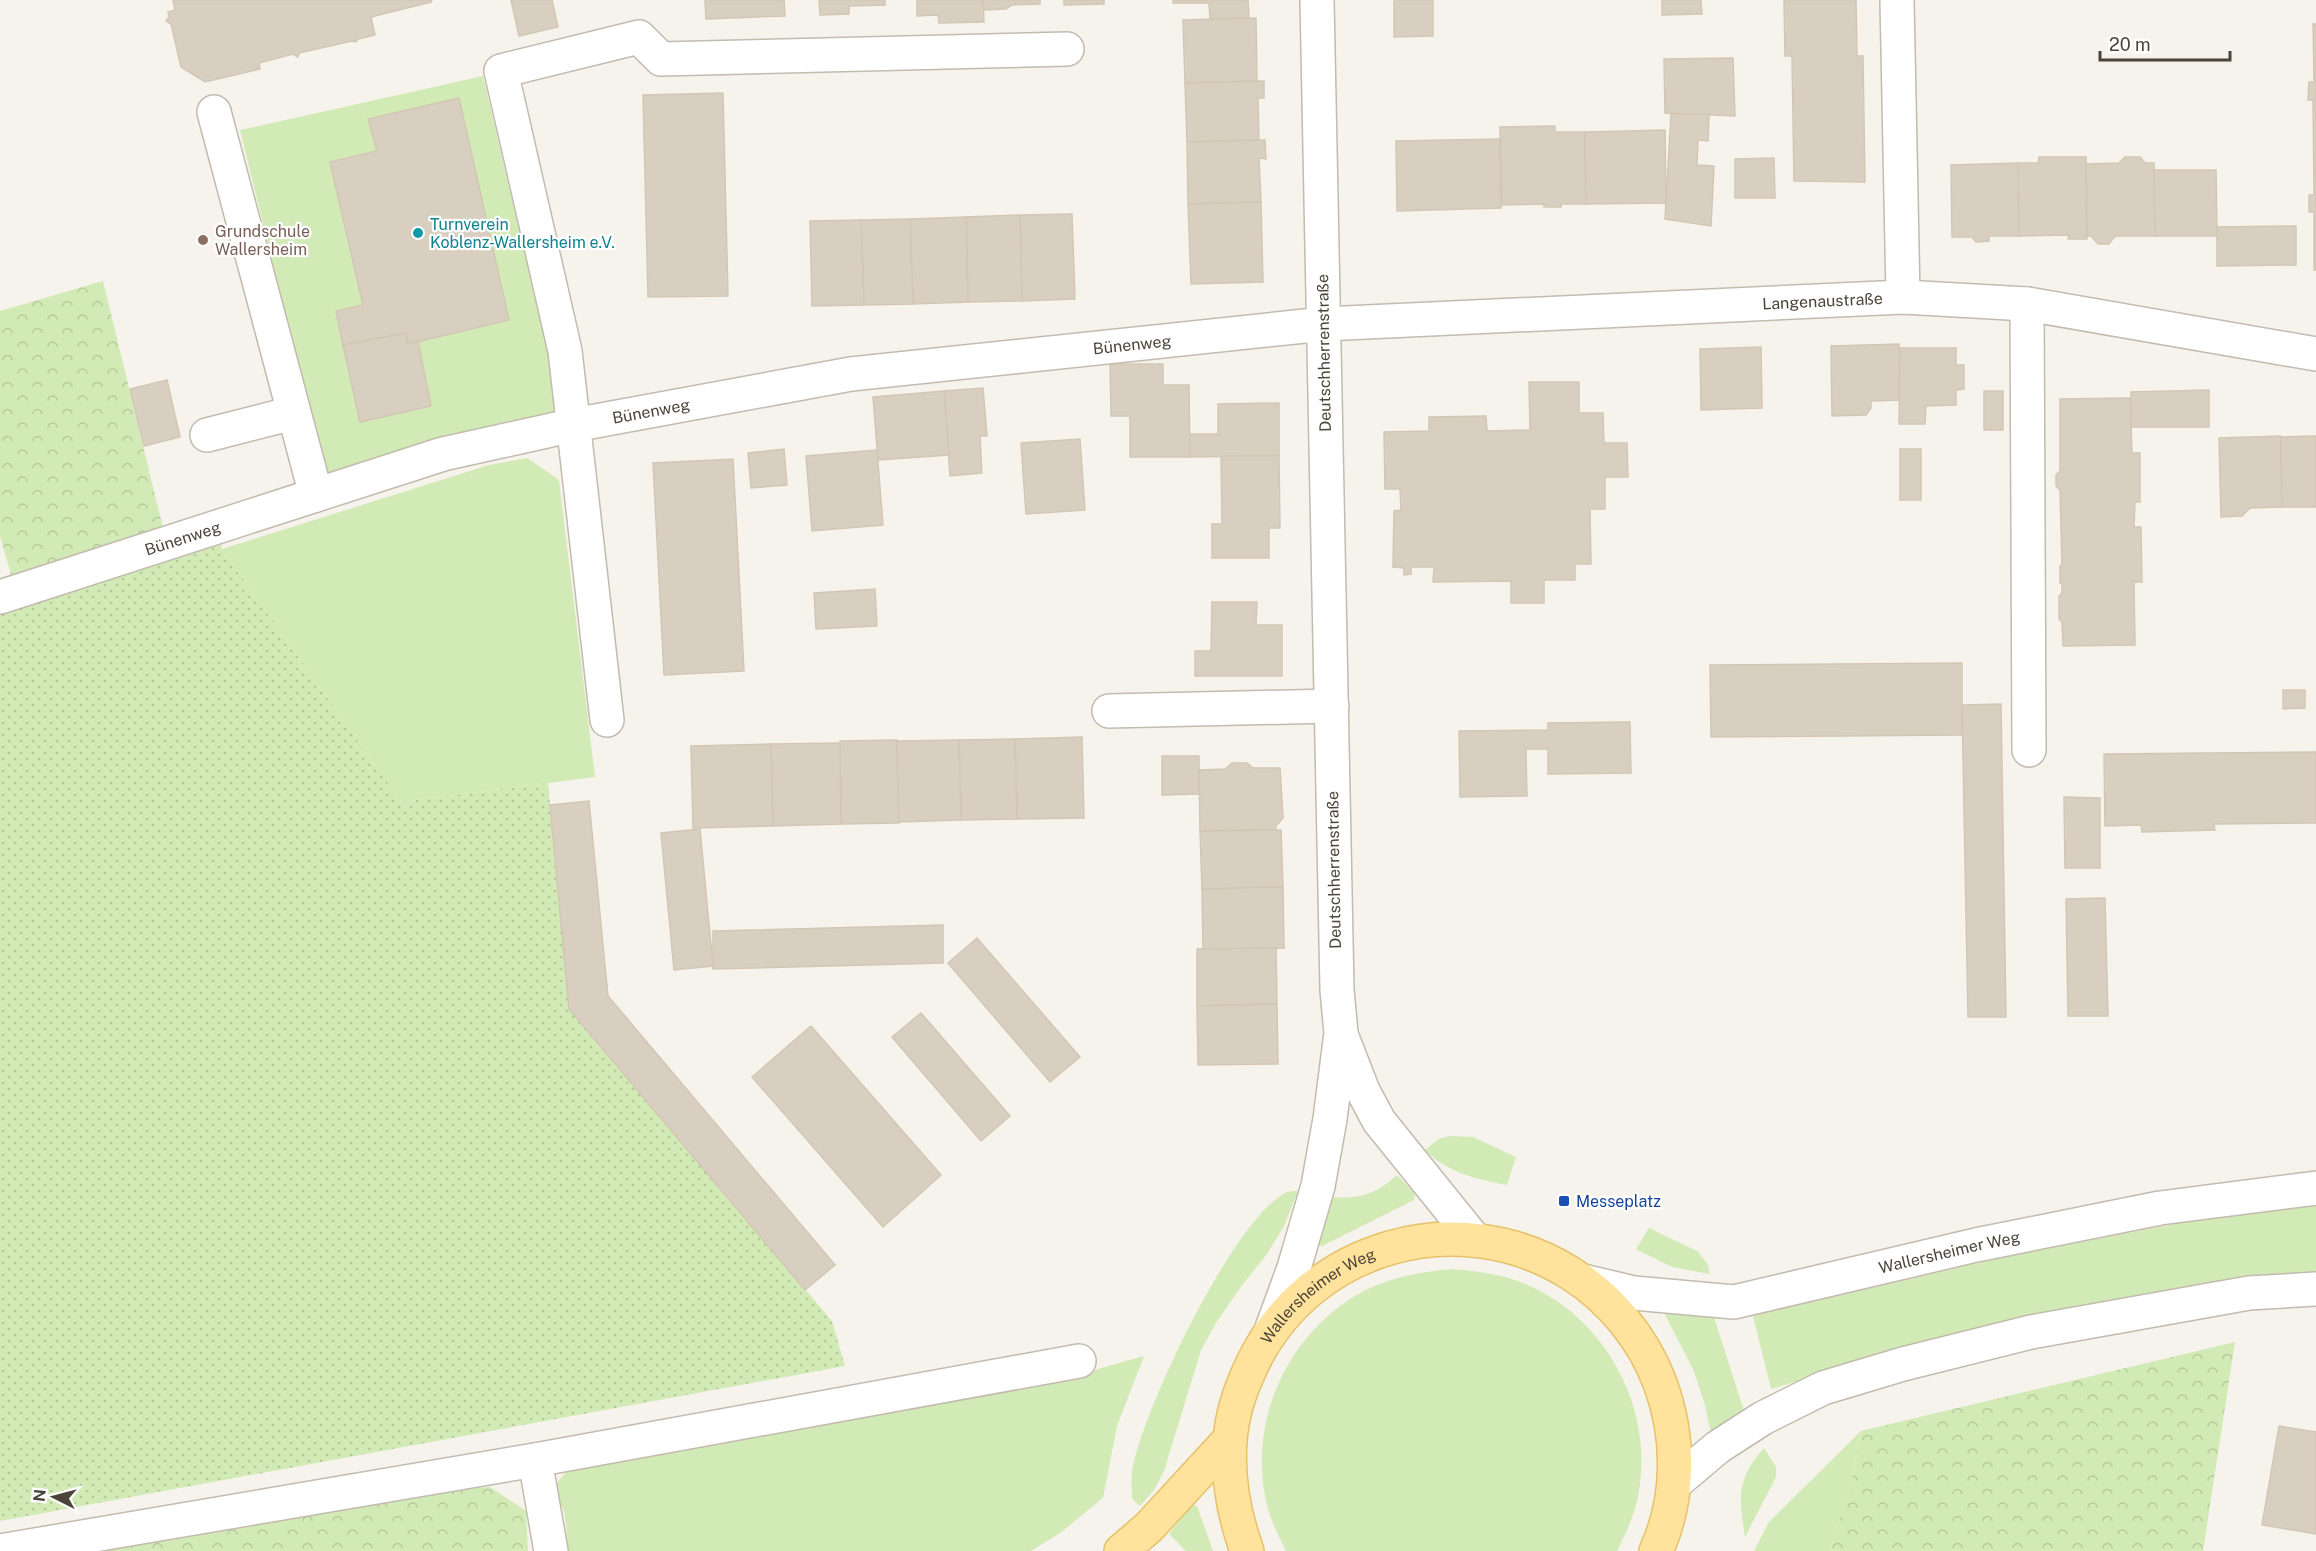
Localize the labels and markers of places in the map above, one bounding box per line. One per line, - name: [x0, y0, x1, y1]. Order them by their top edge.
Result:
- place label: Turnverein Koblenz-Wallersheim e.V.: [430, 215, 615, 252]
- place label: Grundschule Wallersheim: [215, 222, 310, 259]
- marker: Turnverein Koblenz-Wallersheim e.V.: [411, 226, 425, 240]
- marker: Grundschule Wallersheim: [196, 233, 210, 247]
- place label: Messeplatz: [1576, 1192, 1661, 1211]
- marker: Messeplatz: [1557, 1194, 1571, 1208]

